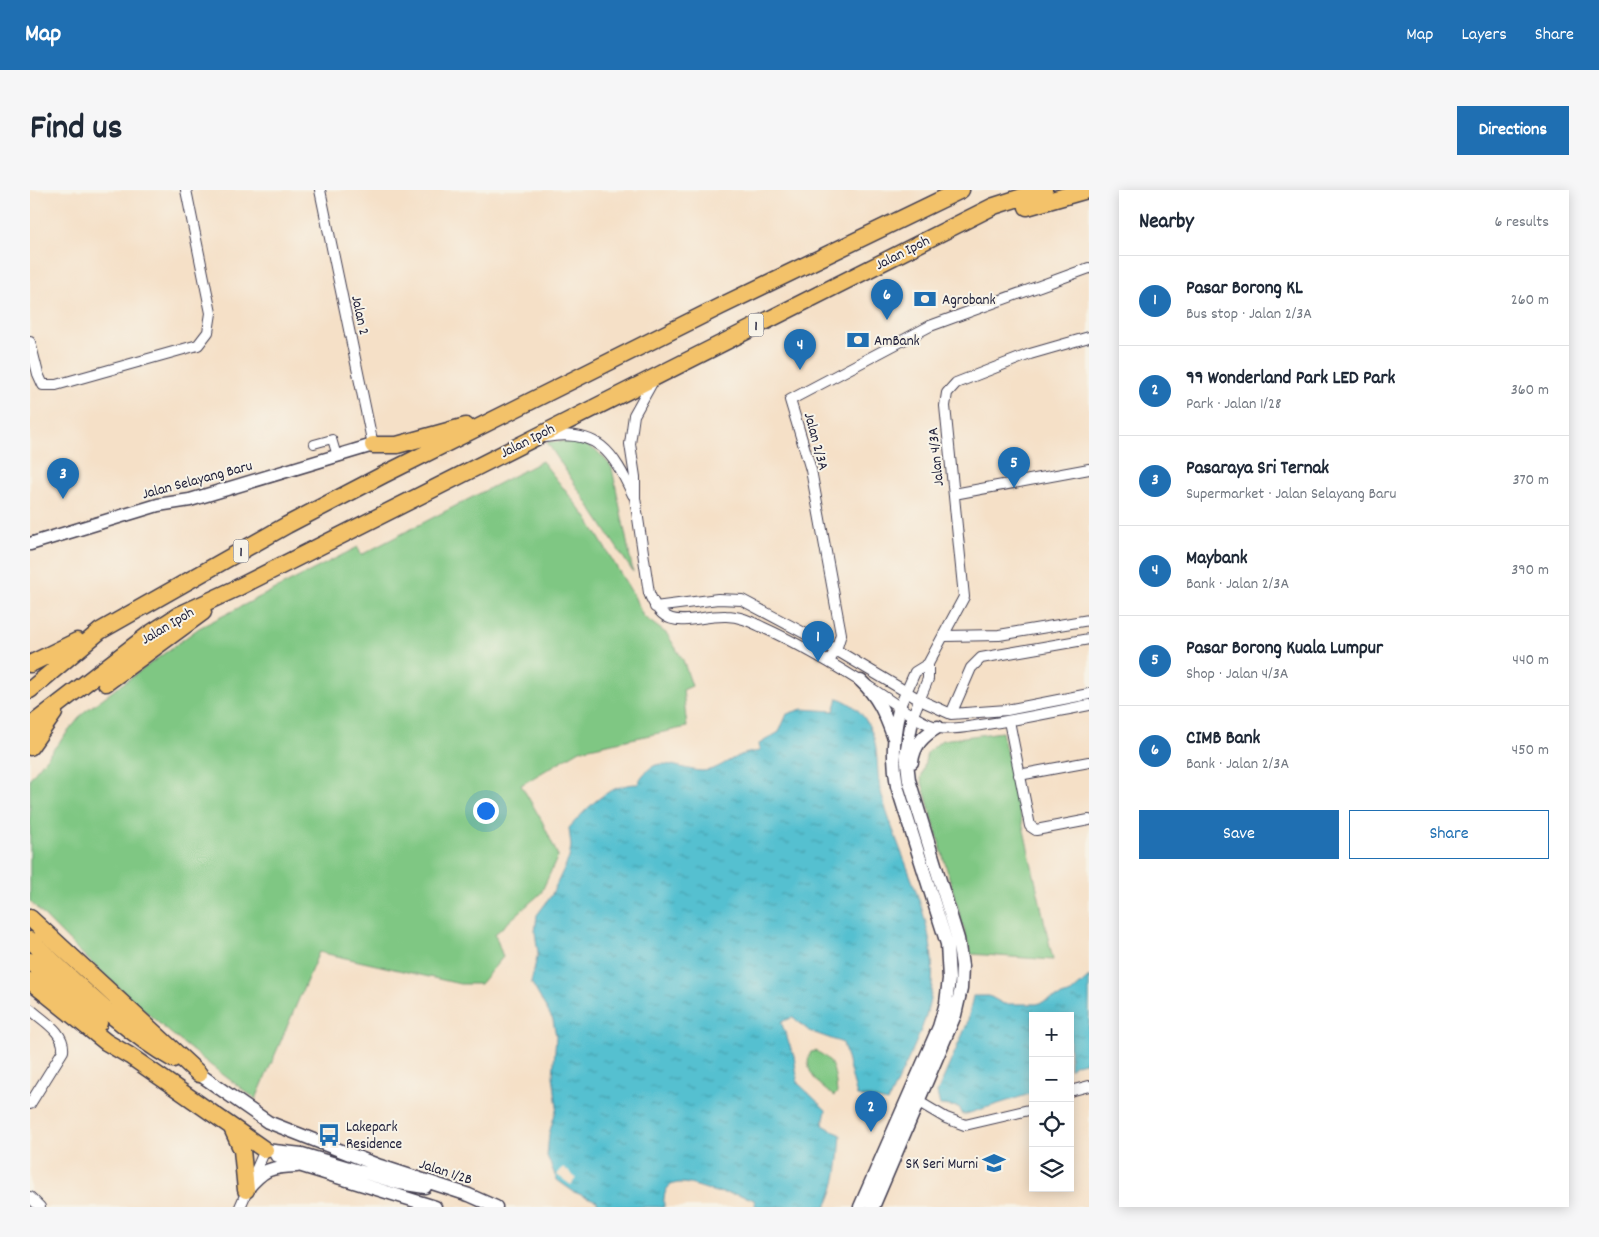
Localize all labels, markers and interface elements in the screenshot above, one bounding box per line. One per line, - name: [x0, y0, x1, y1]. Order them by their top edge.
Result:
- text: Map: [25, 18, 61, 52]
- text: Map: [1406, 23, 1433, 48]
- text: Layers: [1461, 23, 1507, 48]
- text: Share: [1535, 23, 1574, 48]
- text: Find us: [30, 105, 122, 155]
- button: Directions: [1457, 106, 1569, 155]
- text: Nearby: [1139, 208, 1194, 238]
- text: 6 results: [1494, 211, 1549, 234]
- street label: Jalan Ipoh: [872, 231, 934, 277]
- text: Pasar Borong KL: [1186, 276, 1303, 303]
- pin: 6: [871, 279, 903, 320]
- bank icon: Agrobank: [912, 286, 938, 312]
- text: 1: [1153, 289, 1157, 312]
- text: 260 m: [1511, 289, 1549, 312]
- place label: Agrobank: [942, 290, 996, 312]
- street label: Jalan 2: [344, 294, 374, 337]
- text: Bus stop · Jalan 2/3A: [1186, 303, 1312, 326]
- road number: 1: [748, 314, 764, 336]
- bank icon: AmBank: [845, 327, 871, 353]
- pin: 4: [784, 329, 816, 370]
- place label: AmBank: [874, 331, 920, 353]
- text: 99 Wonderland Park LED Park: [1186, 366, 1395, 393]
- text: 2: [1152, 379, 1159, 402]
- text: 360 m: [1511, 379, 1549, 402]
- text: Park · Jalan 1/28: [1186, 393, 1281, 416]
- street label: Jalan 2/3A: [797, 410, 833, 473]
- street label: Jalan Ipoh: [497, 419, 559, 465]
- street label: Jalan 4/3A: [923, 426, 951, 487]
- pin: 5: [998, 447, 1030, 488]
- street label: Jalan Selayang Baru: [140, 456, 255, 506]
- text: Pasaraya Sri Ternak: [1186, 456, 1329, 483]
- pin: 3: [47, 458, 79, 499]
- text: 3: [1151, 469, 1159, 492]
- text: 370 m: [1512, 469, 1549, 492]
- text: Supermarket · Jalan Selayang Baru: [1186, 483, 1396, 506]
- road number: 1: [234, 540, 248, 562]
- text: Maybank: [1186, 546, 1247, 573]
- text: 4: [1152, 559, 1158, 582]
- text: 390 m: [1511, 559, 1549, 582]
- text: Bank · Jalan 2/3A: [1186, 573, 1289, 596]
- street label: Jalan Ipoh: [137, 602, 199, 651]
- pin: 1: [802, 621, 834, 662]
- text: Pasar Borong Kuala Lumpur: [1186, 636, 1383, 663]
- text: 5: [1151, 649, 1159, 672]
- text: 440 m: [1512, 649, 1549, 672]
- text: Shop · Jalan 4/3A: [1186, 663, 1289, 686]
- text: CIMB Bank: [1186, 726, 1260, 753]
- text: 6: [1151, 739, 1159, 762]
- text: 450 m: [1512, 739, 1549, 762]
- text: Bank · Jalan 2/3A: [1186, 753, 1289, 776]
- your location: [473, 798, 499, 824]
- button: Save: [1139, 810, 1339, 859]
- button: Share: [1349, 810, 1549, 859]
- map controls: [1029, 1012, 1074, 1192]
- button: +: [1029, 1012, 1074, 1057]
- button: −: [1029, 1057, 1074, 1102]
- pin: 2: [855, 1091, 887, 1132]
- button: locate: [1029, 1102, 1074, 1147]
- place label: Lakepark Residence: [346, 1117, 403, 1156]
- bus stop icon: Lakepark Residence: [316, 1122, 342, 1148]
- button: layers: [1029, 1147, 1074, 1192]
- school or university icon: SK Seri Murni: [981, 1150, 1007, 1176]
- street label: Jalan 1/2B: [416, 1154, 475, 1192]
- place label: SK Seri Murni: [906, 1154, 978, 1176]

